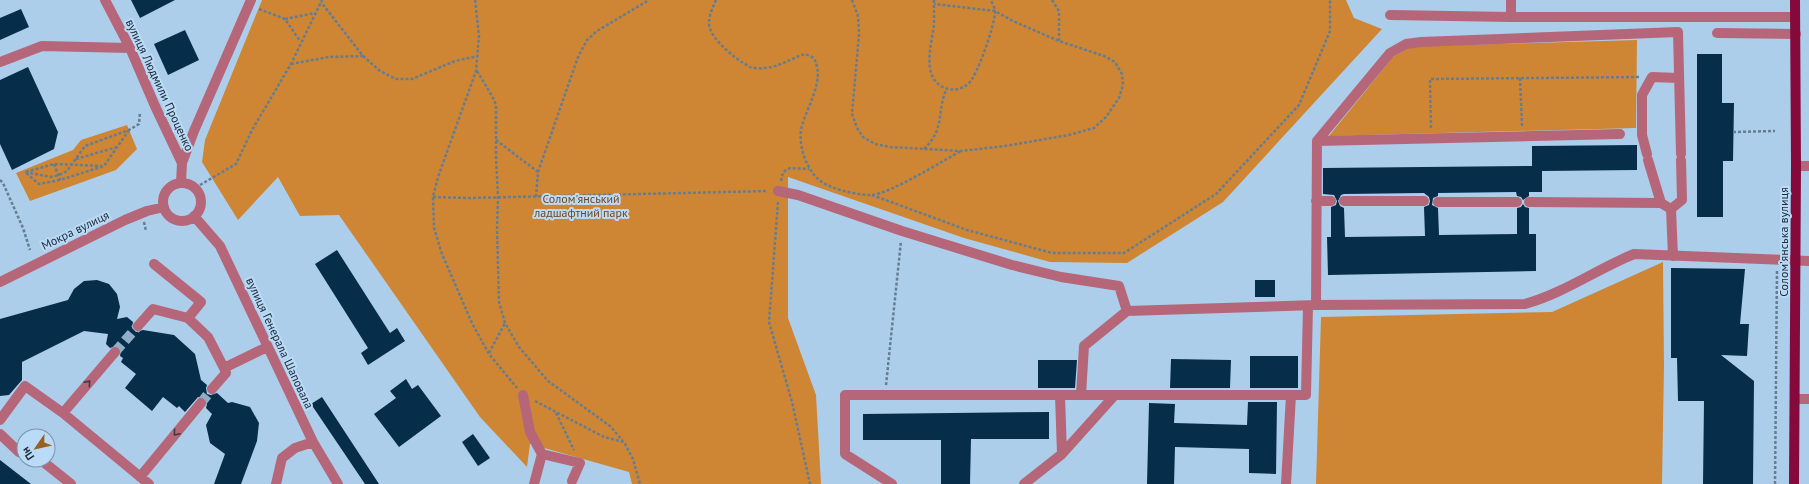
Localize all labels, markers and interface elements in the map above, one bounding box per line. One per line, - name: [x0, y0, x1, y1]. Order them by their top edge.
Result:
- street label: вулиця Людмили Проценко: [123, 17, 197, 153]
- street label: Соломʼянська вулиця: [1776, 187, 1791, 297]
- park label: Солом'янський ладшафтний парк: [533, 191, 628, 220]
- street label: Мокра вулиця: [39, 207, 111, 253]
- street label: вулиця Генерала Шаповала: [243, 275, 317, 411]
- one-way arrow: [84, 380, 91, 388]
- north arrow: [16, 428, 56, 468]
- one-way arrow: [173, 429, 180, 436]
- text: Пн: [18, 444, 37, 463]

